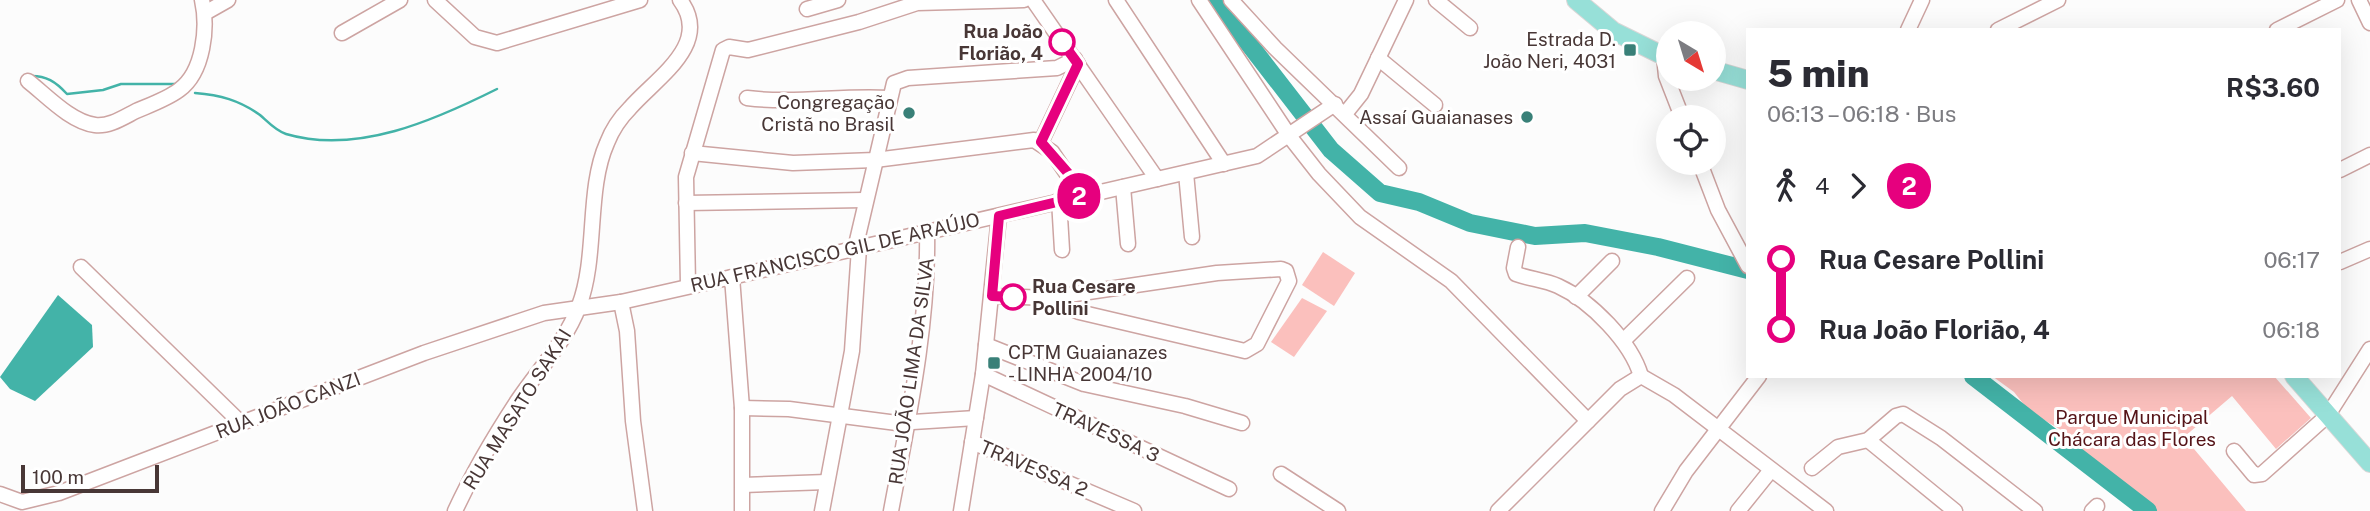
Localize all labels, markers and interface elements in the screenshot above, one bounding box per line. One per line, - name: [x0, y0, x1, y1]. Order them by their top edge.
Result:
- place label: Rua João Florião, 4: [958, 20, 1043, 64]
- north arrow: [1656, 21, 1726, 91]
- map controls: [1656, 21, 1726, 175]
- place label: Estrada D. João Neri, 4031: [1483, 28, 1616, 72]
- marker: Rua João Florião, 4: [1049, 29, 1075, 55]
- marker: Estrada D. João Neri, 4031: [1622, 42, 1638, 58]
- text: 5 min: [1767, 51, 1869, 96]
- text: R$3.60: [2226, 72, 2320, 103]
- place label: Congregação Cristã no Brasil: [761, 91, 895, 135]
- text: 06:13 – 06:18 · Bus: [1767, 100, 1956, 127]
- marker: Congregação Cristã no Brasil: [901, 105, 917, 121]
- button: locate: [1656, 105, 1726, 175]
- place label: Assaí Guaianases: [1359, 106, 1513, 128]
- marker: Assaí Guaianases: [1519, 109, 1535, 125]
- icon: walk: [1767, 167, 1805, 205]
- icon: forward: [1839, 167, 1877, 205]
- text: 4: [1815, 172, 1829, 199]
- text: 2: [1901, 172, 1917, 200]
- line badge: 2: [1056, 173, 1102, 219]
- text: 2: [1071, 182, 1087, 210]
- street label: RUA FRANCISCO GIL DE ARAÚJO: [688, 208, 982, 296]
- text: Rua Cesare Pollini: [1819, 244, 2044, 275]
- text: 06:17: [2263, 246, 2320, 273]
- street label: RUA JOÃO LIMA DA SILVA: [884, 256, 938, 486]
- place label: Rua Cesare Pollini: [1032, 275, 1136, 319]
- marker: Rua Cesare Pollini: [1000, 284, 1026, 310]
- text: Rua João Florião, 4: [1819, 314, 2050, 345]
- text: 06:18: [2262, 316, 2320, 343]
- street label: RUA MASATO SAKAI: [459, 325, 575, 493]
- place label: CPTM Guaianazes - LINHA 2004/10: [1008, 341, 1167, 385]
- marker: CPTM Guaianazes - LINHA 2004/10: [986, 355, 1002, 371]
- street label: RUA JOÃO CANZI: [212, 367, 364, 443]
- street label: TRAVESSA 3: [1049, 398, 1163, 466]
- park label: Parque Municipal Chácara das Flores: [2048, 406, 2216, 450]
- street label: TRAVESSA 2: [977, 435, 1091, 501]
- scale bar: [21, 462, 159, 494]
- text: 100 m: [32, 466, 84, 488]

